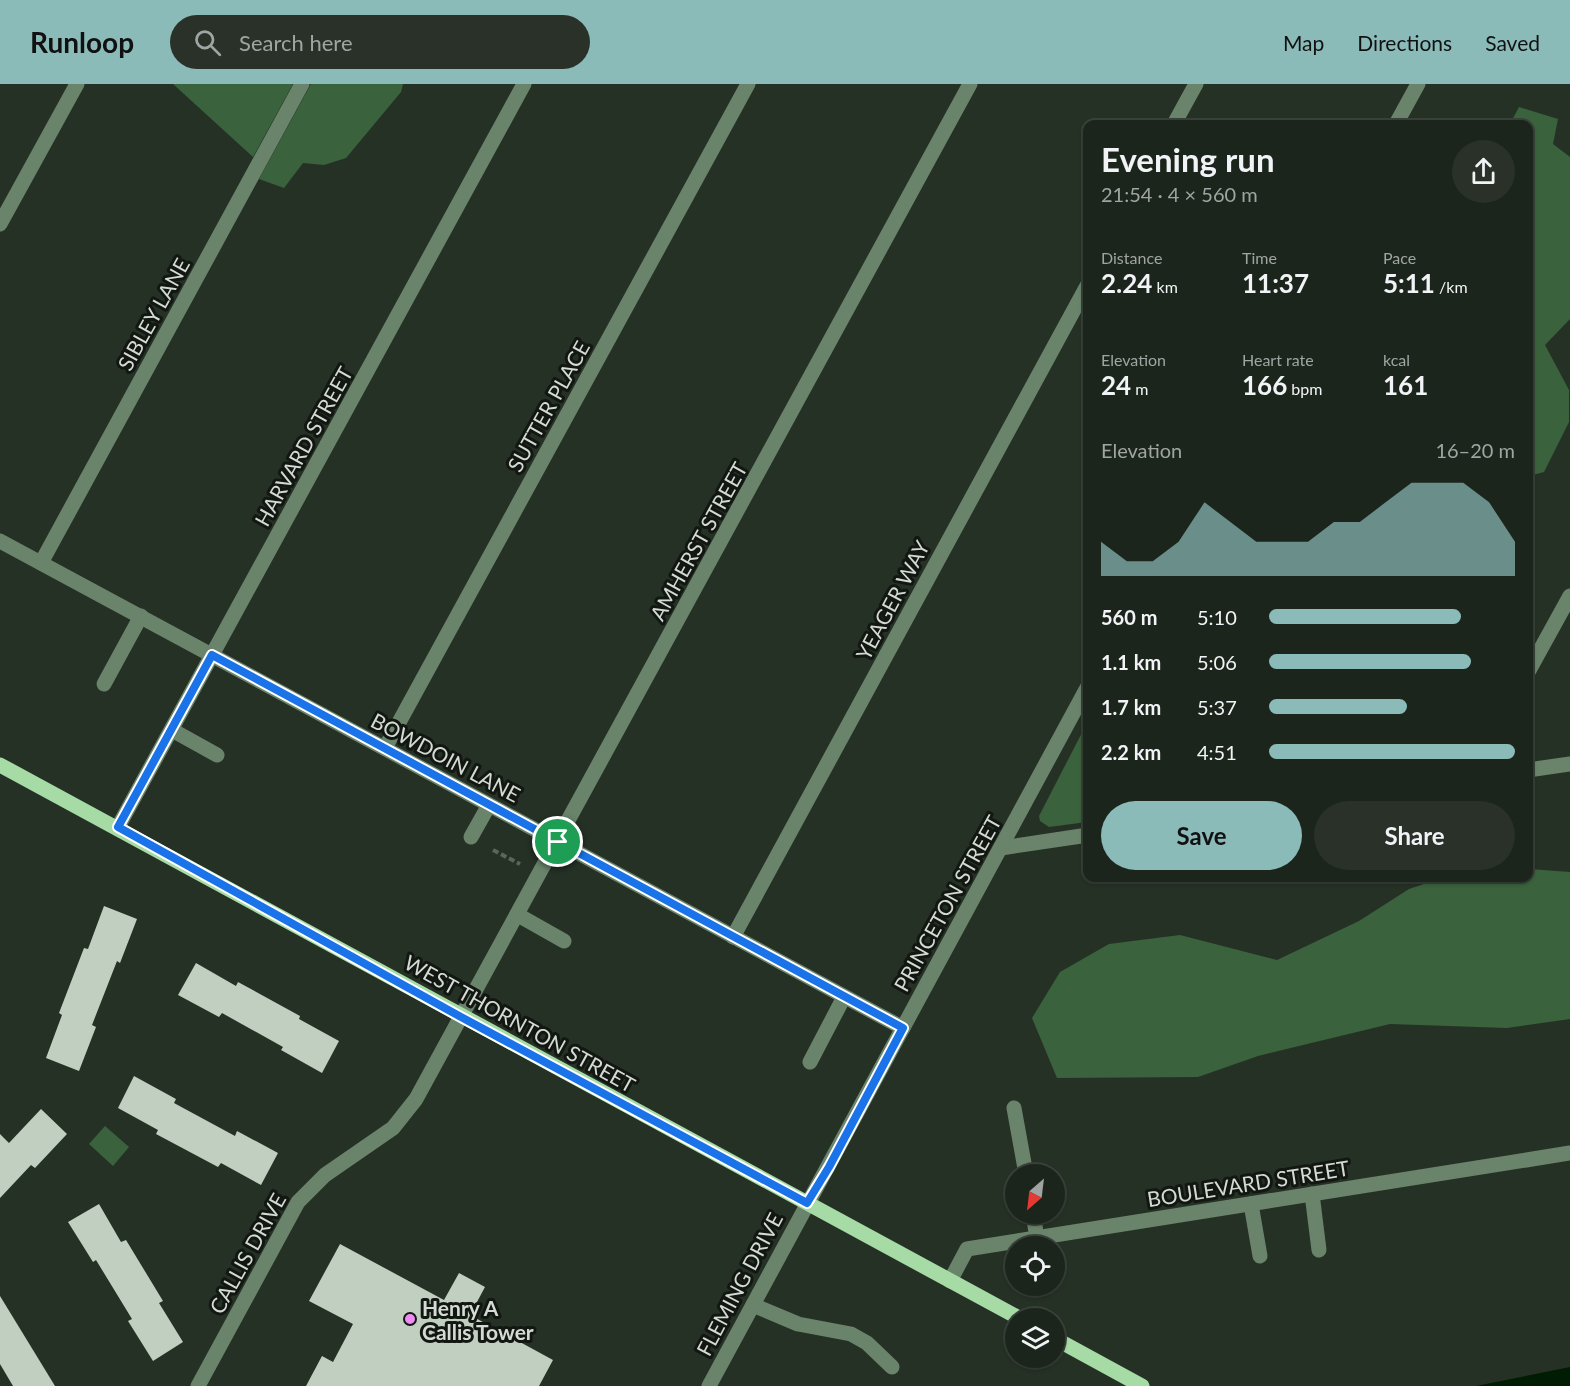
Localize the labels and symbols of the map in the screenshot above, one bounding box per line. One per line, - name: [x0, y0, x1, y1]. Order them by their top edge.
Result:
- street label: SIBLEY LANE: [112, 253, 194, 375]
- street label: SUTTER PLACE: [502, 336, 594, 476]
- street label: HARVARD STREET: [249, 361, 357, 530]
- street label: AMHERST STREET: [644, 457, 752, 625]
- street label: YEAGER WAY: [850, 535, 934, 664]
- street label: BOWDOIN LANE: [367, 707, 525, 807]
- street label: PRINCETON STREET: [888, 810, 1006, 995]
- pin: [532, 816, 583, 867]
- street label: WEST THORNTON STREET: [400, 949, 640, 1097]
- street label: BOULEVARD STREET: [1145, 1155, 1351, 1211]
- north arrow: [1005, 1164, 1065, 1224]
- street label: CALLIS DRIVE: [204, 1188, 290, 1318]
- street label: FLEMING DRIVE: [691, 1208, 787, 1360]
- place label: Henry A Callis Tower: [422, 1295, 534, 1344]
- marker: Henry A Callis Tower: [403, 1312, 417, 1326]

